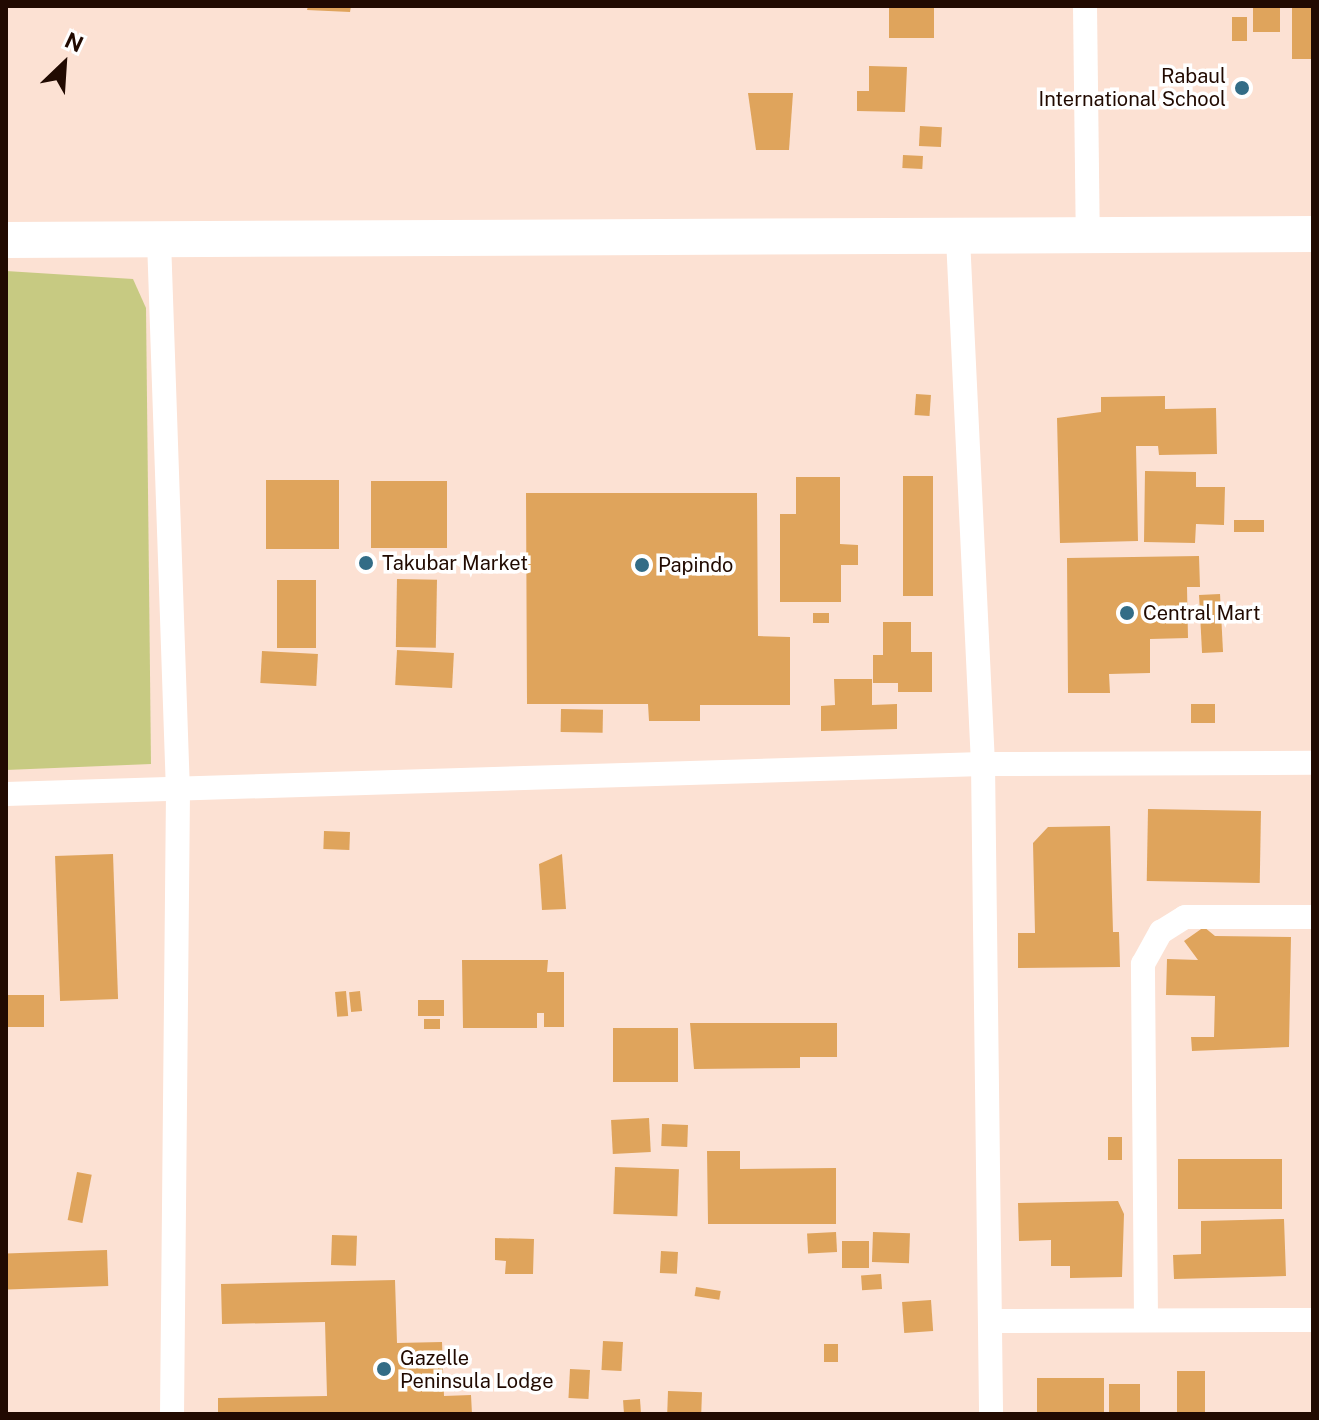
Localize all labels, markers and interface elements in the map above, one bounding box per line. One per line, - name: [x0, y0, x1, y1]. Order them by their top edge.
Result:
- north arrow: [24, 24, 104, 104]
- text: N: [61, 27, 87, 58]
- place label: Rabaul International School: [1039, 64, 1226, 111]
- marker: Rabaul International School: [1233, 79, 1251, 97]
- place label: Takubar Market: [382, 551, 528, 575]
- place label: Papindo: [658, 553, 733, 577]
- marker: Takubar Market: [357, 554, 375, 572]
- marker: Papindo: [633, 556, 651, 574]
- place label: Central Mart: [1143, 601, 1260, 625]
- marker: Central Mart: [1118, 604, 1136, 622]
- place label: Gazelle Peninsula Lodge: [400, 1346, 554, 1393]
- marker: Gazelle Peninsula Lodge: [375, 1360, 393, 1378]

